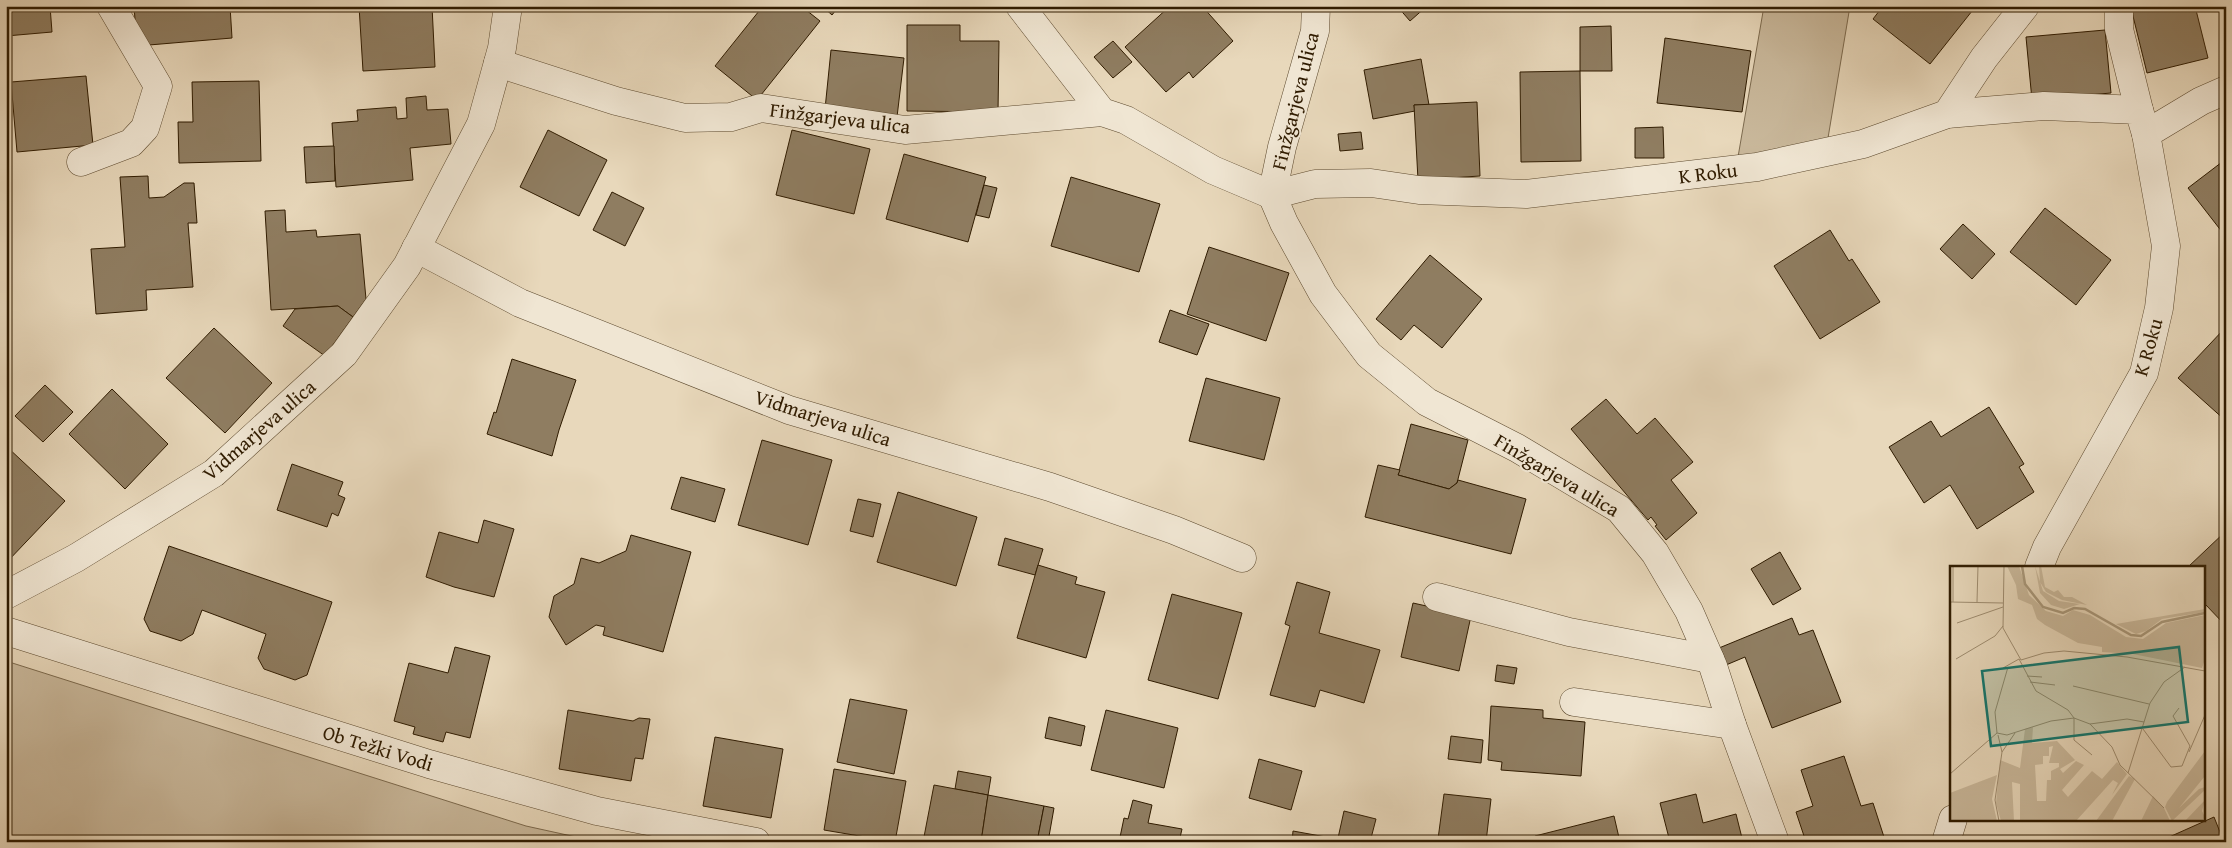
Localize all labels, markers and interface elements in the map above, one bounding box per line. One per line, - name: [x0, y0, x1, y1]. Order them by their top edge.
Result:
- street label: Finžgarjeva ulica: [1263, 28, 1326, 173]
- street label: Finžgarjeva ulica: [768, 94, 913, 141]
- street label: K Roku: [1677, 154, 1739, 190]
- street label: K Roku: [2125, 314, 2170, 379]
- street label: Vidmarjeva ulica: [196, 372, 322, 487]
- street label: Vidmarjeva ulica: [751, 382, 896, 453]
- street label: Finžgarjeva ulica: [1489, 426, 1626, 524]
- inset map: [1950, 566, 2204, 820]
- street label: Ob Težki Vodi: [319, 717, 437, 778]

